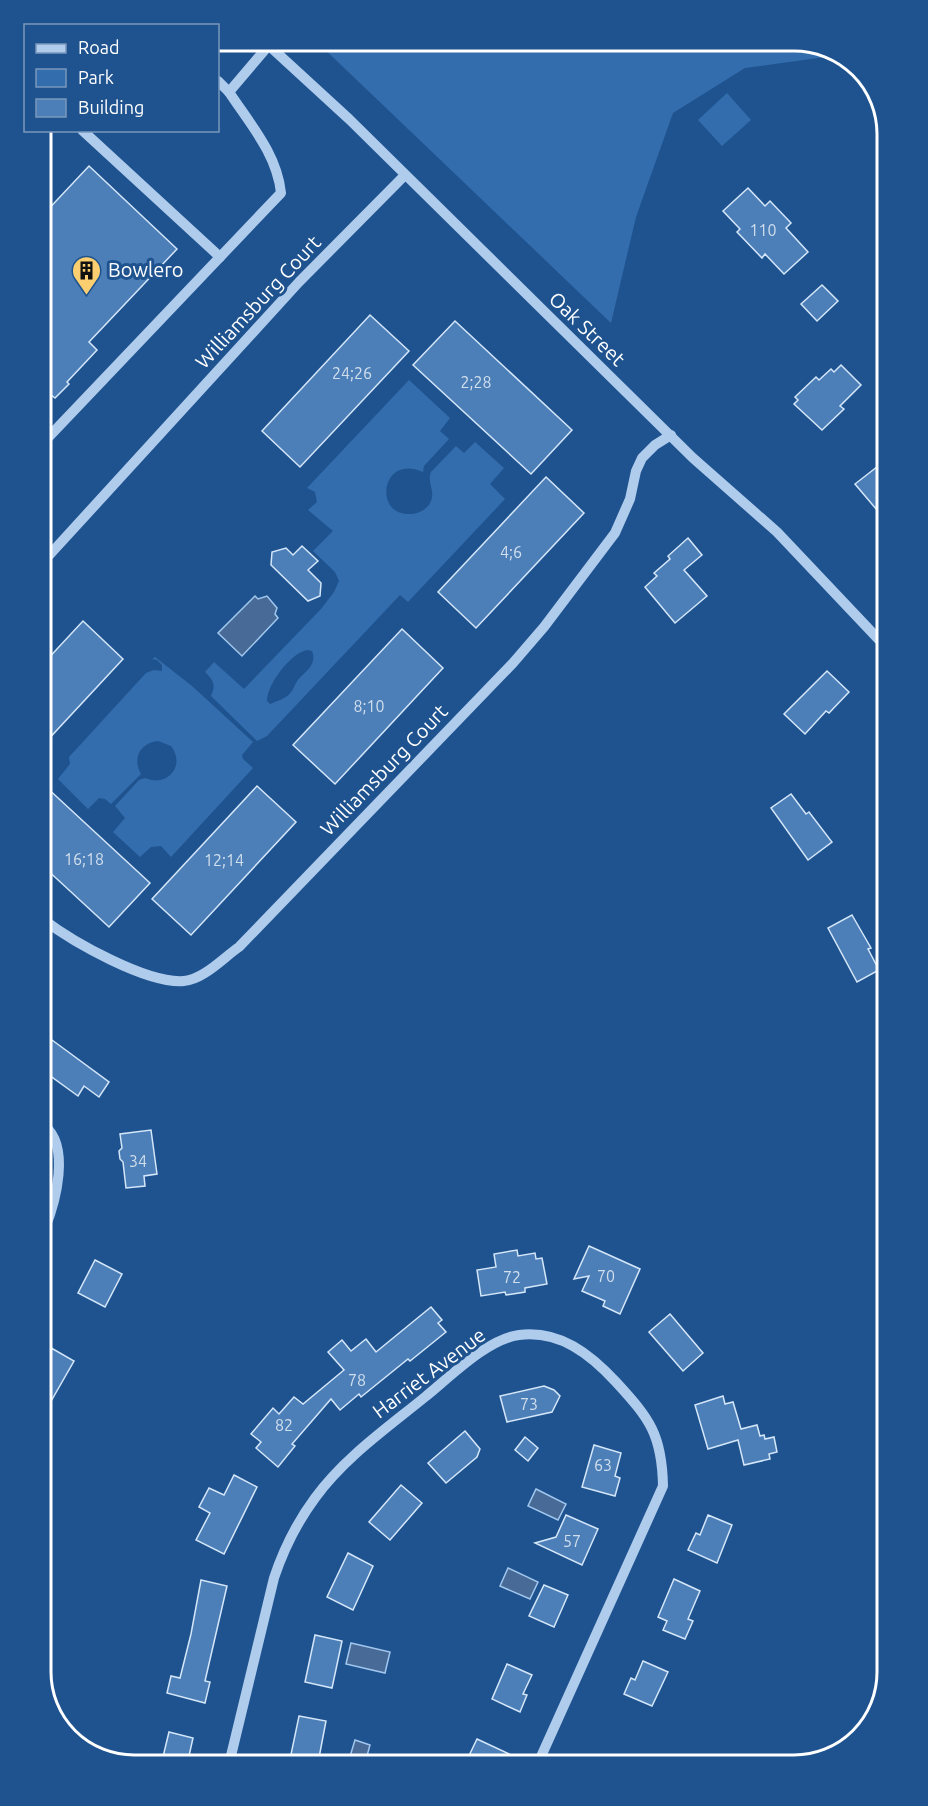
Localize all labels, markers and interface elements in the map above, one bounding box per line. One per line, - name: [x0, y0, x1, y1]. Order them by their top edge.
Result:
- legend: [24, 24, 219, 132]
- text: Road: [78, 37, 120, 57]
- text: Park: [78, 67, 114, 87]
- text: Building: [78, 97, 144, 117]
- house number: 110: [749, 221, 777, 239]
- street label: Williamsburg Court: [190, 230, 325, 373]
- building icon: Bowlero: [71, 254, 103, 296]
- place label: Bowlero: [108, 258, 183, 281]
- street label: Oak Street: [545, 287, 630, 370]
- house number: 24;26: [332, 364, 372, 382]
- house number: 2;28: [460, 373, 492, 391]
- house number: 4;6: [500, 543, 522, 561]
- house number: 8;10: [353, 697, 385, 715]
- street label: Williamsburg Court: [315, 699, 452, 840]
- house number: 16;18: [64, 850, 104, 868]
- house number: 12;14: [204, 851, 244, 869]
- house number: 34: [129, 1152, 147, 1170]
- house number: 70: [597, 1267, 615, 1285]
- house number: 72: [503, 1268, 521, 1286]
- street label: Harriet Avenue: [368, 1323, 490, 1422]
- house number: 78: [348, 1371, 366, 1389]
- house number: 73: [520, 1395, 538, 1413]
- house number: 82: [275, 1416, 293, 1434]
- house number: 63: [594, 1456, 612, 1474]
- house number: 57: [563, 1532, 581, 1550]

